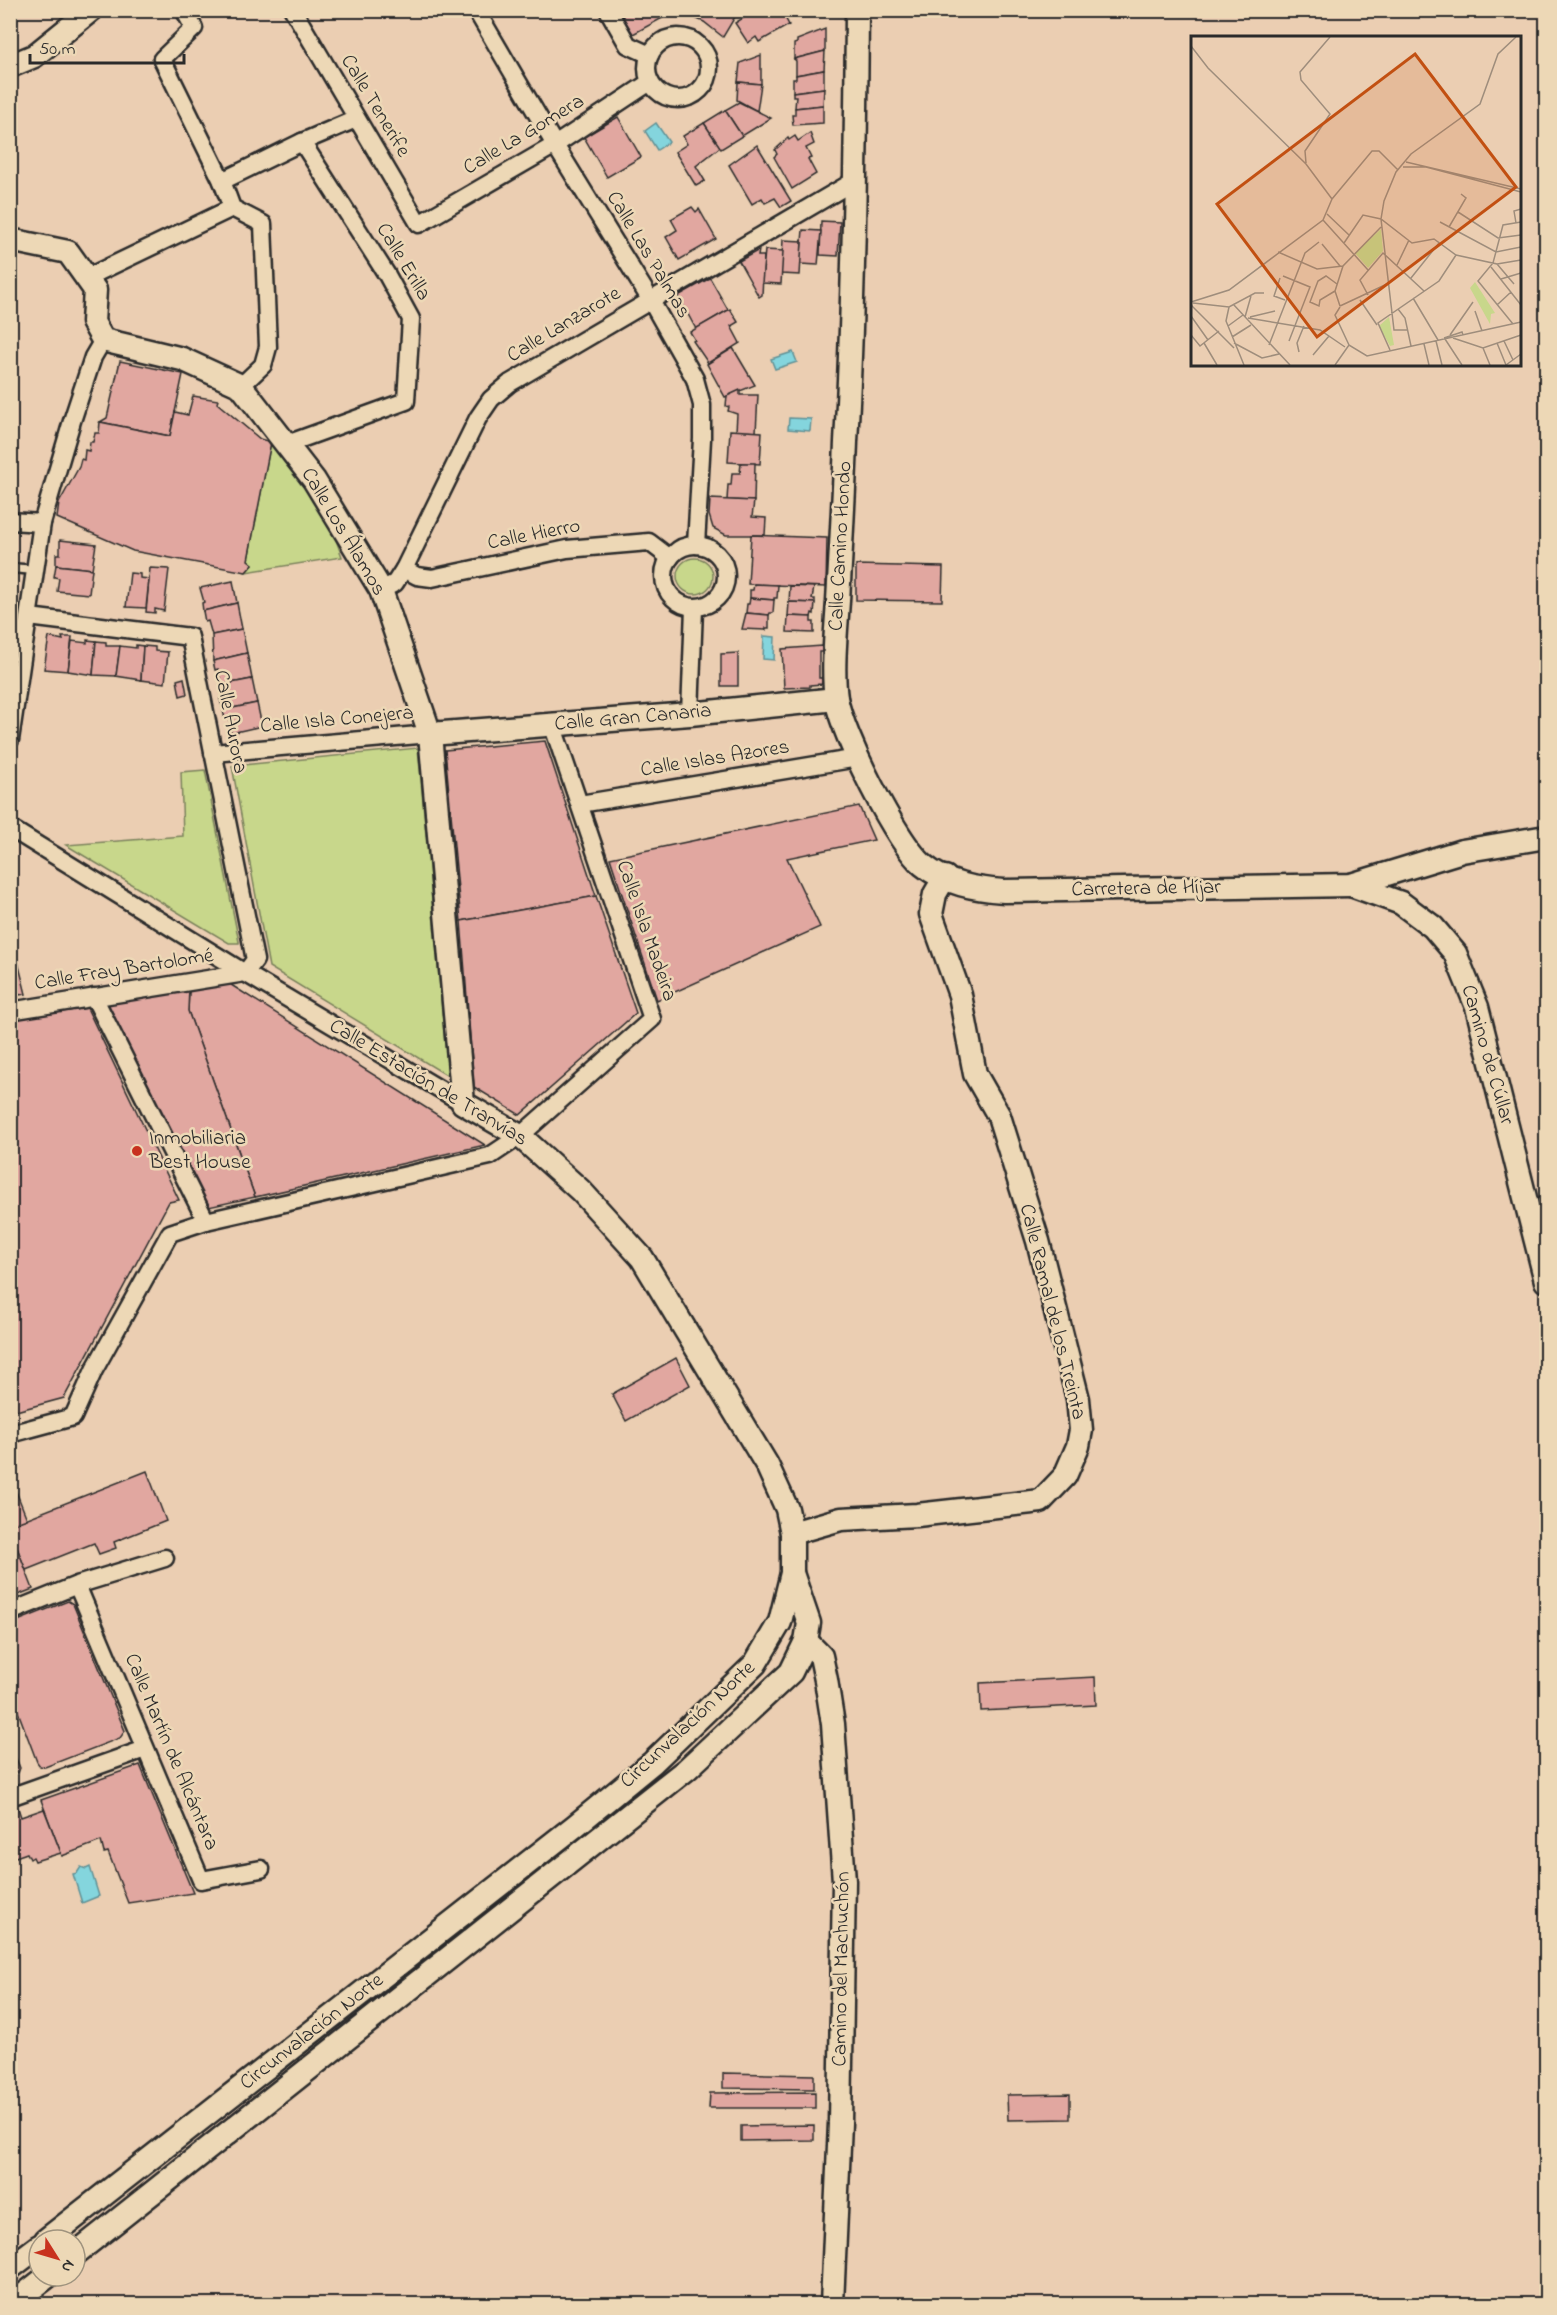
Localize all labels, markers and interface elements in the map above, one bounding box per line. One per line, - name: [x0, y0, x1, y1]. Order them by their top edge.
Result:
- scale bar: [30, 27, 184, 65]
- inset map: [1191, 36, 1521, 366]
- text: 50 m: [39, 37, 76, 63]
- street label: Calle Tenerife: [332, 49, 418, 164]
- street label: Calle La Gomera: [458, 87, 590, 183]
- street label: Calle Las Palmas: [598, 186, 698, 324]
- street label: Calle Erilla: [368, 217, 438, 307]
- street label: Calle Lanzarote: [501, 279, 627, 371]
- street label: Calle Camino Hondo: [822, 460, 860, 632]
- street label: Calle Los Álamos: [293, 462, 394, 602]
- street label: Calle Hierro: [485, 511, 583, 559]
- street label: Calle Aurora: [205, 668, 255, 776]
- street label: Calle Gran Canaria: [553, 696, 713, 740]
- street label: Calle Isla Conejera: [259, 698, 415, 742]
- street label: Calle Islas Azores: [638, 732, 792, 786]
- street label: Calle Isla Madeira: [608, 856, 684, 1006]
- street label: Carretera de Híjar: [1071, 873, 1221, 905]
- street label: Calle Fray Bartolomé: [32, 941, 217, 1001]
- street label: Camino de Cúllar: [1453, 982, 1521, 1129]
- street label: Calle Estación de Tranvías: [323, 1012, 533, 1154]
- place label: Inmobiliaria Best House: [148, 1124, 251, 1178]
- marker: Inmobiliaria Best House: [130, 1144, 144, 1158]
- street label: Calle Ramal de los Treinta: [1011, 1201, 1093, 1423]
- street label: Calle Martín de Alcántara: [116, 1649, 226, 1855]
- street label: Circunvalación Norte: [614, 1654, 763, 1796]
- street label: Camino del Machuchón: [825, 1871, 859, 2067]
- street label: Circunvalación Norte: [234, 1966, 391, 2098]
- north arrow: [27, 2228, 87, 2288]
- text: N: [54, 2254, 80, 2278]

